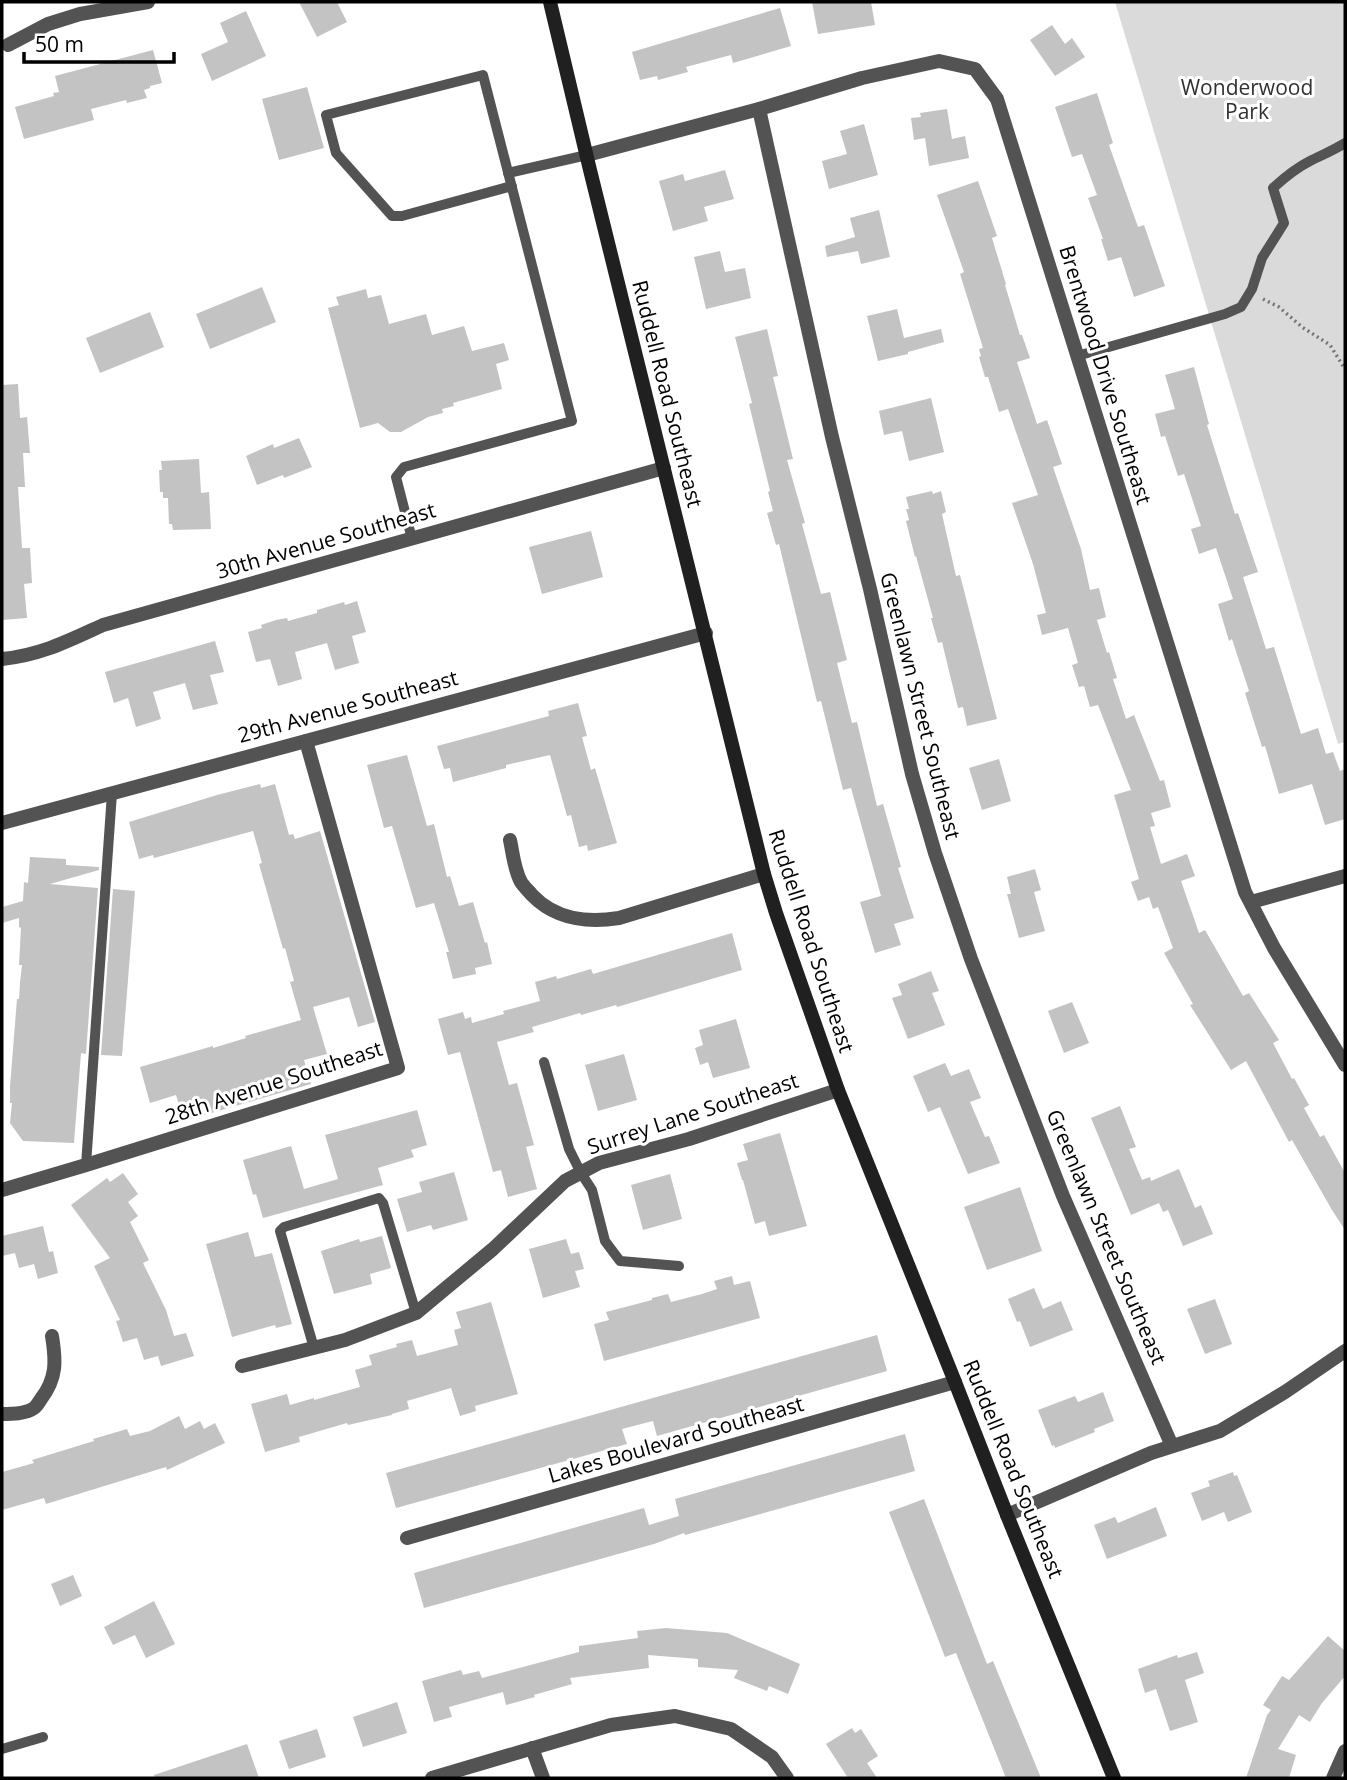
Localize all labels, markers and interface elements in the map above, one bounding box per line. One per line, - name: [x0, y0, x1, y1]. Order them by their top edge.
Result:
- scale bar: [24, 21, 175, 65]
- text: 50 m: [35, 30, 84, 58]
- park label: Wonderwood Park: [1181, 73, 1313, 125]
- street label: Brentwood Drive Southeast: [1053, 242, 1159, 508]
- street label: Ruddell Road Southeast: [626, 277, 710, 510]
- street label: 30th Avenue Southeast: [213, 495, 439, 585]
- street label: Greenlawn Street Southeast: [874, 569, 968, 842]
- street label: 29th Avenue Southeast: [235, 663, 461, 749]
- street label: Ruddell Road Southeast: [763, 825, 861, 1056]
- street label: 28th Avenue Southeast: [162, 1034, 386, 1130]
- street label: Surrey Lane Southeast: [584, 1066, 802, 1160]
- street label: Greenlawn Street Southeast: [1040, 1105, 1173, 1368]
- street label: Ruddell Road Southeast: [957, 1355, 1071, 1582]
- street label: Lakes Boulevard Southeast: [545, 1389, 807, 1489]

